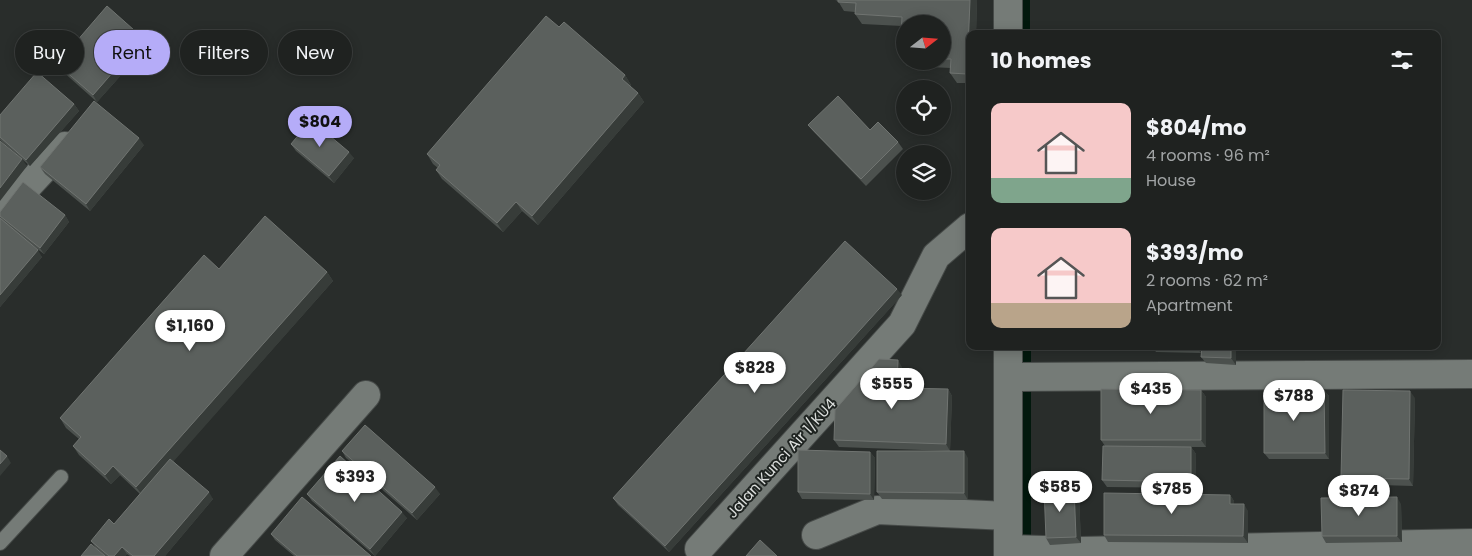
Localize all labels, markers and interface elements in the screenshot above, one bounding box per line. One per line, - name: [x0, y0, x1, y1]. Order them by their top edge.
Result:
- north arrow: [896, 15, 951, 70]
- map controls: [896, 15, 951, 200]
- chip: Buy: [15, 30, 84, 75]
- chip: Rent: [94, 30, 170, 75]
- chip: Filters: [180, 30, 268, 75]
- chip: New: [278, 30, 352, 75]
- text: 10 homes: [991, 46, 1091, 75]
- icon: filters: [1388, 46, 1416, 74]
- button: locate: [896, 80, 951, 135]
- pin: $804: [290, 106, 350, 148]
- text: $804: [299, 110, 341, 133]
- text: $804/mo: [1146, 113, 1246, 142]
- icon: home: [1031, 123, 1091, 183]
- text: 4 rooms · 96 m²: [1146, 144, 1270, 167]
- button: layers: [896, 145, 951, 200]
- text: House: [1146, 169, 1196, 192]
- text: $393/mo: [1146, 238, 1243, 267]
- icon: home: [1031, 248, 1091, 308]
- text: 2 rooms · 62 m²: [1146, 269, 1268, 292]
- text: Apartment: [1146, 294, 1233, 317]
- pin: $1,160: [149, 310, 231, 352]
- text: $1,160: [166, 314, 214, 337]
- pin: $828: [725, 352, 785, 394]
- text: $828: [735, 356, 775, 379]
- pin: $555: [862, 368, 922, 410]
- text: $555: [871, 372, 913, 395]
- pin: $435: [1121, 372, 1181, 415]
- text: $435: [1130, 377, 1172, 400]
- pin: $788: [1264, 380, 1324, 422]
- text: $788: [1274, 384, 1314, 407]
- street label: Jalan Kunci Air 1/KU4: [722, 394, 840, 522]
- pin: $393: [325, 460, 385, 503]
- text: $393: [335, 465, 375, 488]
- pin: $585: [1030, 470, 1090, 513]
- pin: $785: [1142, 472, 1202, 515]
- pin: $874: [1329, 474, 1389, 517]
- text: $585: [1039, 475, 1081, 498]
- text: $785: [1152, 477, 1192, 500]
- text: $874: [1339, 479, 1379, 502]

